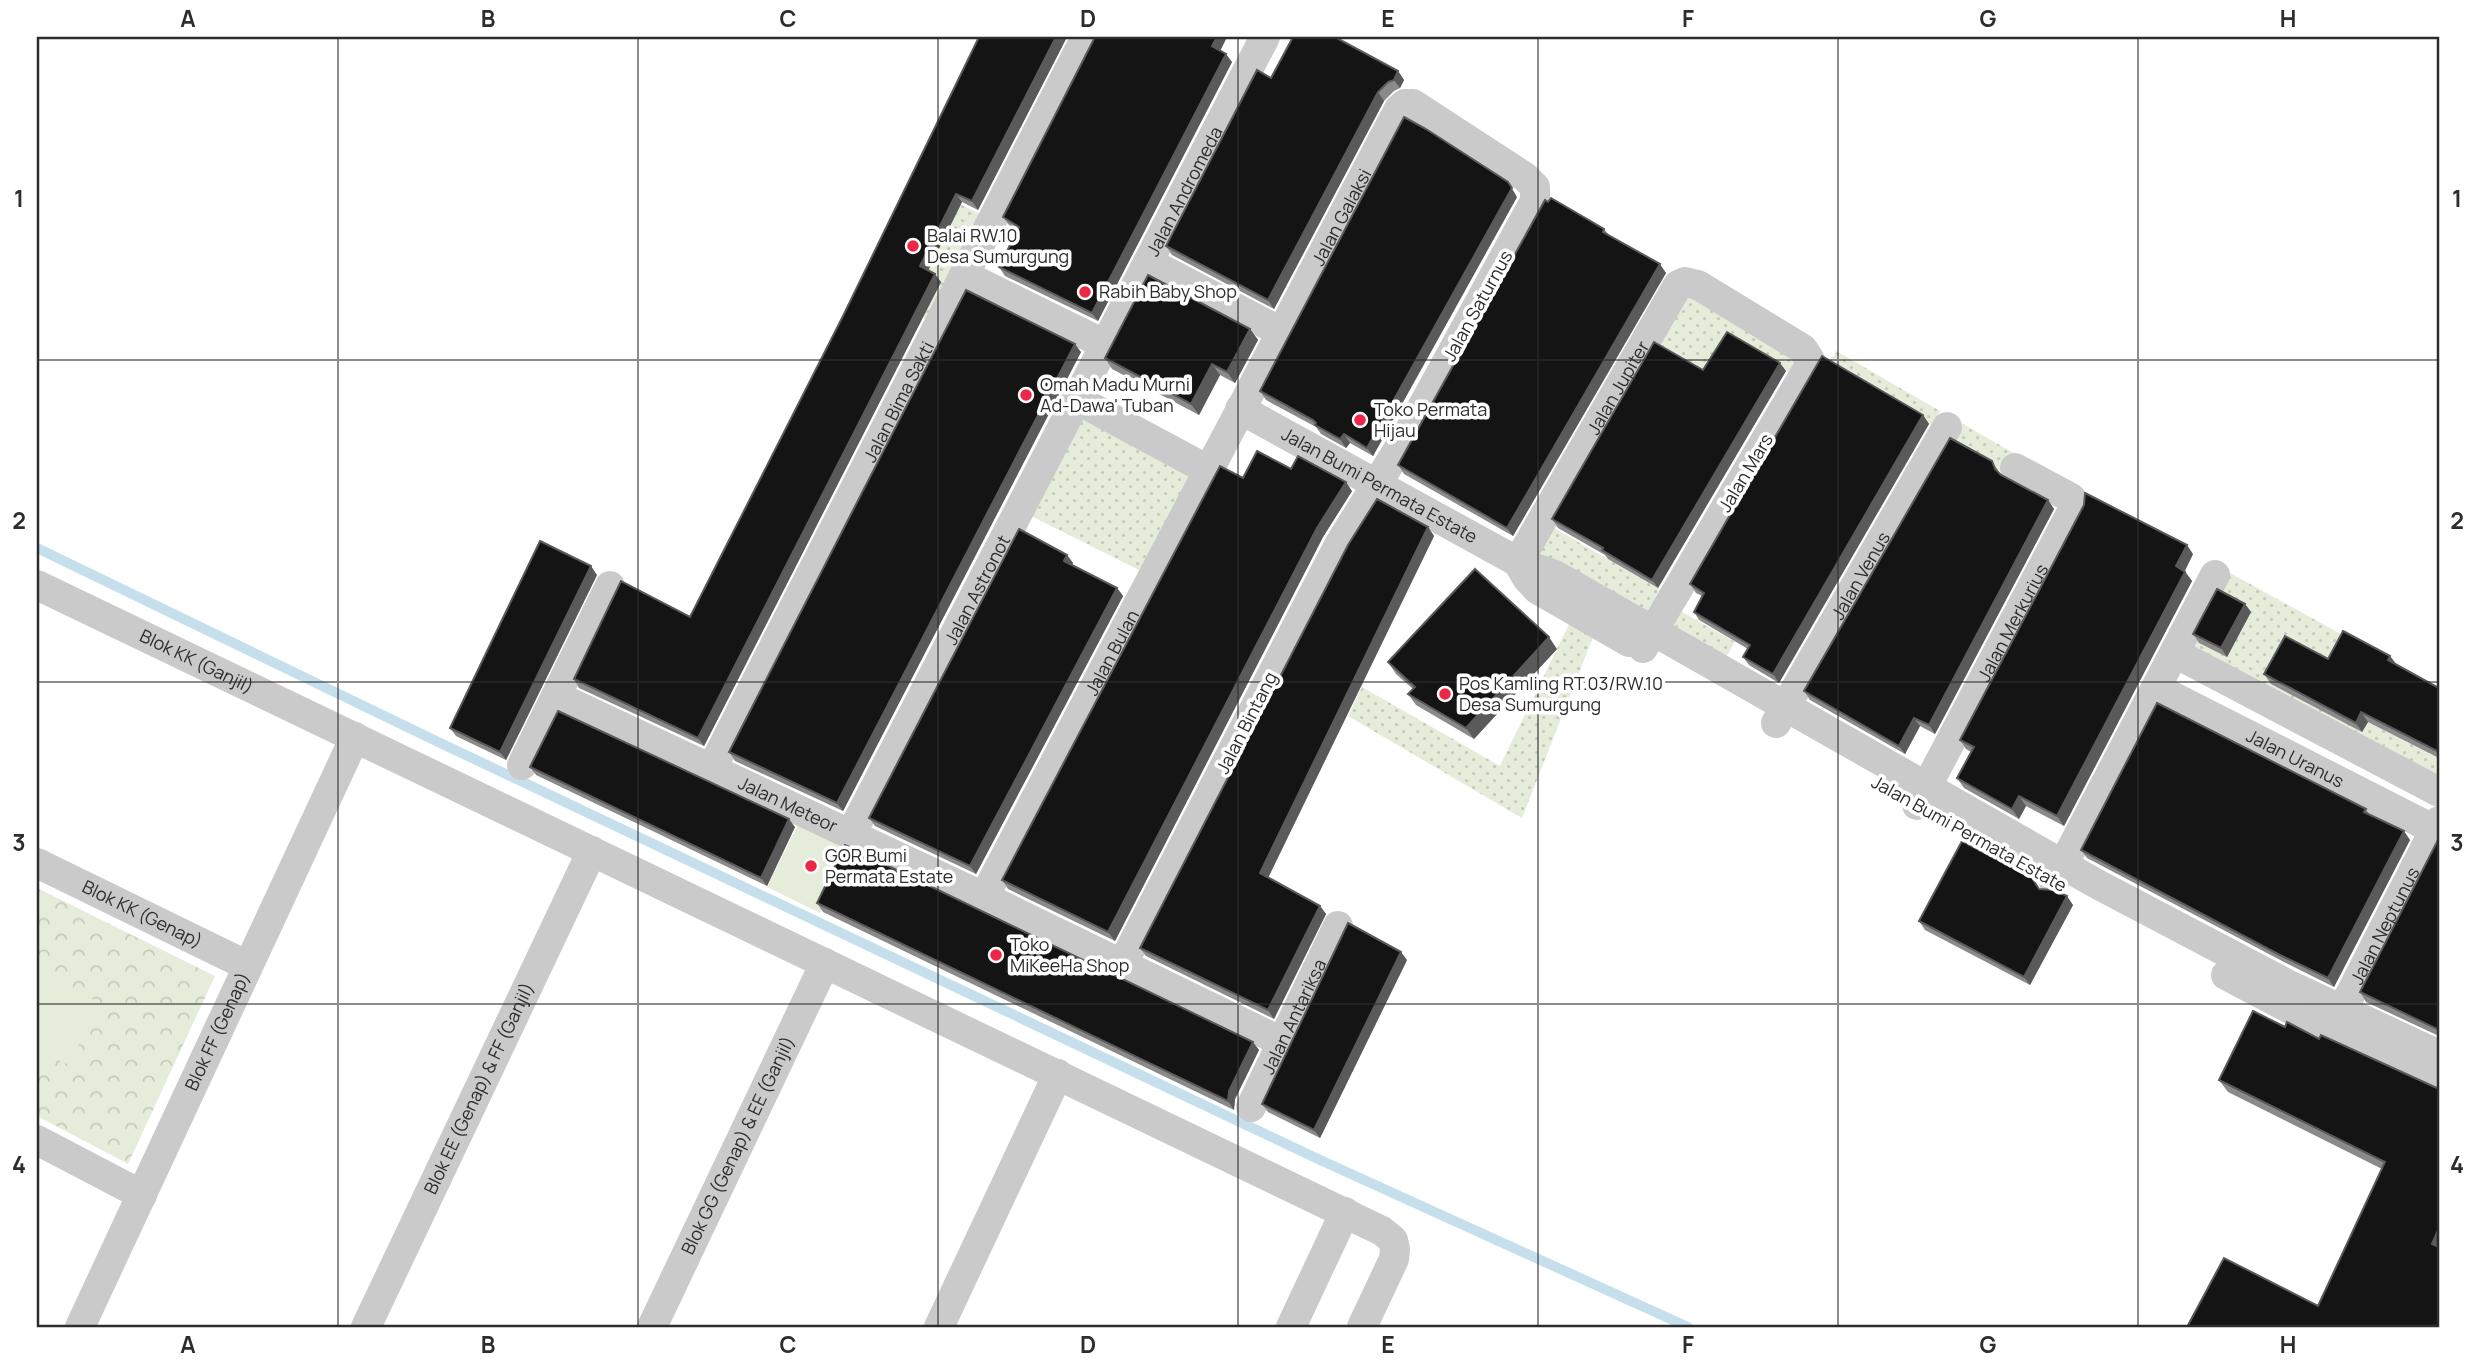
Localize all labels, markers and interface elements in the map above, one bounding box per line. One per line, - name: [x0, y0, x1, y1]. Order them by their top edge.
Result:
- text: A: [180, 2, 196, 34]
- text: B: [481, 2, 495, 34]
- text: C: [780, 2, 797, 34]
- text: D: [1080, 2, 1096, 34]
- text: E: [1381, 2, 1395, 34]
- text: F: [1682, 2, 1694, 34]
- text: G: [1980, 2, 1997, 34]
- text: H: [2280, 2, 2296, 34]
- street label: Jalan Andromeda: [1140, 122, 1227, 260]
- street label: Jalan Galaksi: [1306, 164, 1376, 270]
- text: 1: [14, 182, 24, 214]
- text: 1: [2452, 182, 2462, 214]
- place label: Balai RW.10 Desa Sumurgung: [927, 223, 1069, 268]
- marker: Balai RW.10 Desa Sumurgung: [905, 238, 921, 254]
- street label: Jalan Saturnus: [1437, 246, 1517, 365]
- place label: Rabih Baby Shop: [1099, 279, 1237, 303]
- marker: Rabih Baby Shop: [1077, 284, 1093, 300]
- street label: Jalan Jupiter: [1581, 336, 1654, 439]
- street label: Jalan Bima Sakti: [857, 337, 939, 466]
- place label: Omah Madu Murni Ad-Dawa' Tuban: [1040, 372, 1190, 417]
- marker: Omah Madu Murni Ad-Dawa' Tuban: [1018, 387, 1034, 403]
- place label: Toko Permata Hijau: [1374, 397, 1487, 442]
- marker: Toko Permata Hijau: [1352, 412, 1368, 428]
- street label: Jalan Bumi Permata Estate: [1278, 421, 1482, 548]
- street label: Jalan Mars: [1712, 429, 1778, 516]
- text: 2: [12, 504, 26, 536]
- text: 2: [2450, 504, 2464, 536]
- street label: Jalan Venus: [1825, 527, 1895, 624]
- street label: Jalan Astronot: [938, 531, 1015, 648]
- street label: Jalan Merkurius: [1971, 560, 2053, 685]
- street label: Jalan Bulan: [1079, 605, 1144, 699]
- street label: Blok KK (Ganjil): [136, 623, 258, 698]
- street label: Jalan Bintang: [1210, 668, 1282, 778]
- place label: Pos Kamling RT.03/RW.10 Desa Sumurgung: [1459, 671, 1663, 716]
- marker: Pos Kamling RT.03/RW.10 Desa Sumurgung: [1437, 686, 1453, 702]
- street label: Jalan Uranus: [2243, 723, 2348, 793]
- street label: Jalan Bumi Permata Estate: [1868, 769, 2071, 897]
- street label: Jalan Meteor: [735, 770, 842, 838]
- text: 3: [12, 826, 26, 858]
- text: 3: [2450, 826, 2464, 858]
- place label: GOR Bumi Permata Estate: [825, 843, 953, 888]
- marker: GOR Bumi Permata Estate: [803, 858, 819, 874]
- street label: Jalan Neptunus: [2344, 863, 2424, 988]
- street label: Blok KK (Genap): [78, 874, 207, 953]
- place label: Toko MiKeeHa Shop: [1010, 932, 1129, 977]
- marker: Toko MiKeeHa Shop: [988, 947, 1004, 963]
- street label: Jalan Antariksa: [1256, 955, 1331, 1078]
- street label: Blok FF (Genap): [179, 968, 255, 1094]
- street label: Blok EE (Genap) & FF (Ganjil): [418, 978, 539, 1198]
- street label: Blok GG (Genap) & EE (Ganjil): [675, 1032, 800, 1258]
- text: 4: [12, 1148, 26, 1180]
- text: 4: [2450, 1148, 2464, 1180]
- text: A: [180, 1328, 196, 1360]
- text: B: [481, 1328, 495, 1360]
- text: C: [780, 1328, 797, 1360]
- text: D: [1080, 1328, 1096, 1360]
- text: E: [1381, 1328, 1395, 1360]
- text: F: [1682, 1328, 1694, 1360]
- text: G: [1980, 1328, 1997, 1360]
- text: H: [2280, 1328, 2296, 1360]

